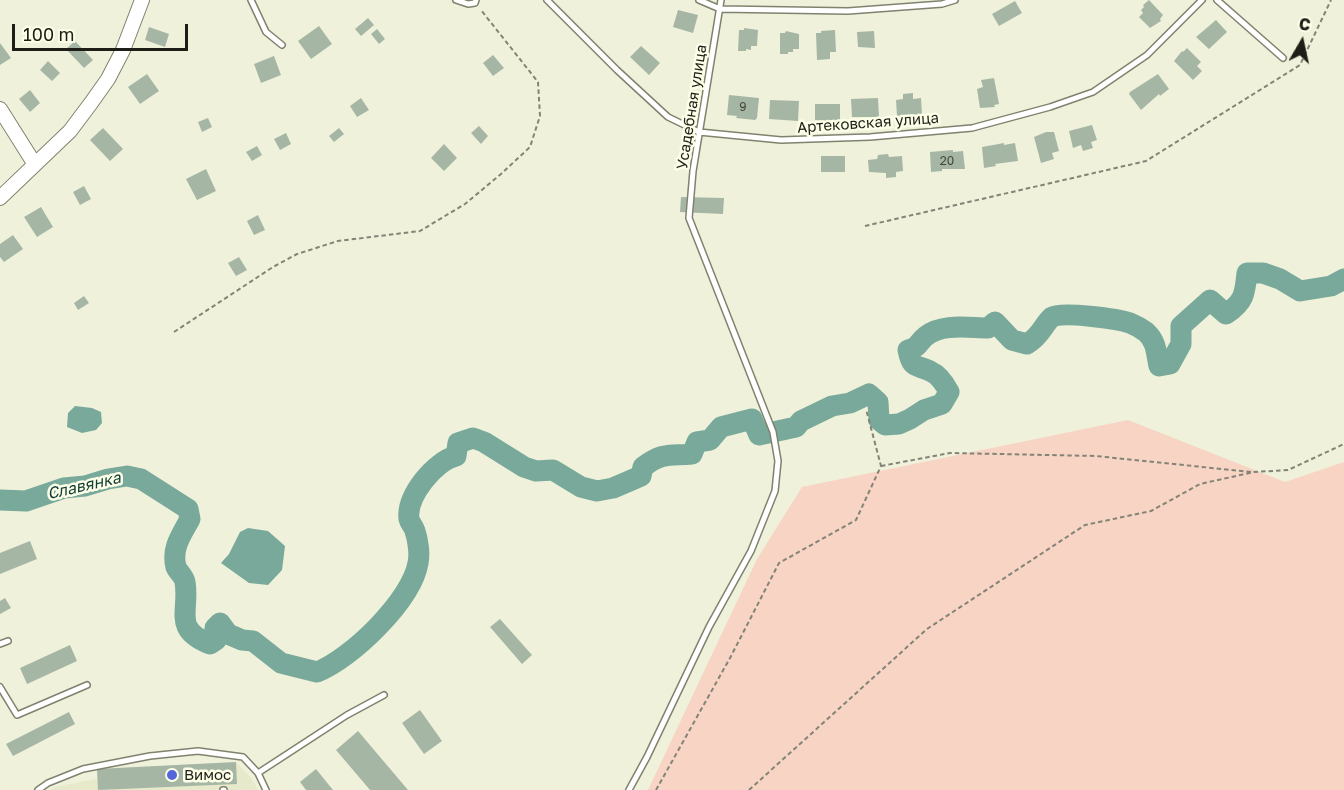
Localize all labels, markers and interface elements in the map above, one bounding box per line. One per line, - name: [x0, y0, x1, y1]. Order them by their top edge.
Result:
- scale bar: [15, 12, 190, 50]
- north arrow: [1272, 12, 1332, 72]
- text: С: [1298, 13, 1312, 35]
- text: 100 m: [23, 23, 74, 45]
- street label: Усадебная улица: [673, 43, 711, 171]
- house number: 9: [739, 100, 747, 114]
- street label: Артековская улица: [796, 109, 940, 137]
- house number: 20: [940, 154, 954, 168]
- water label: Славянка: [45, 468, 123, 504]
- place label: Вимос: [184, 766, 231, 784]
- marker: Вимос: [165, 768, 179, 782]

